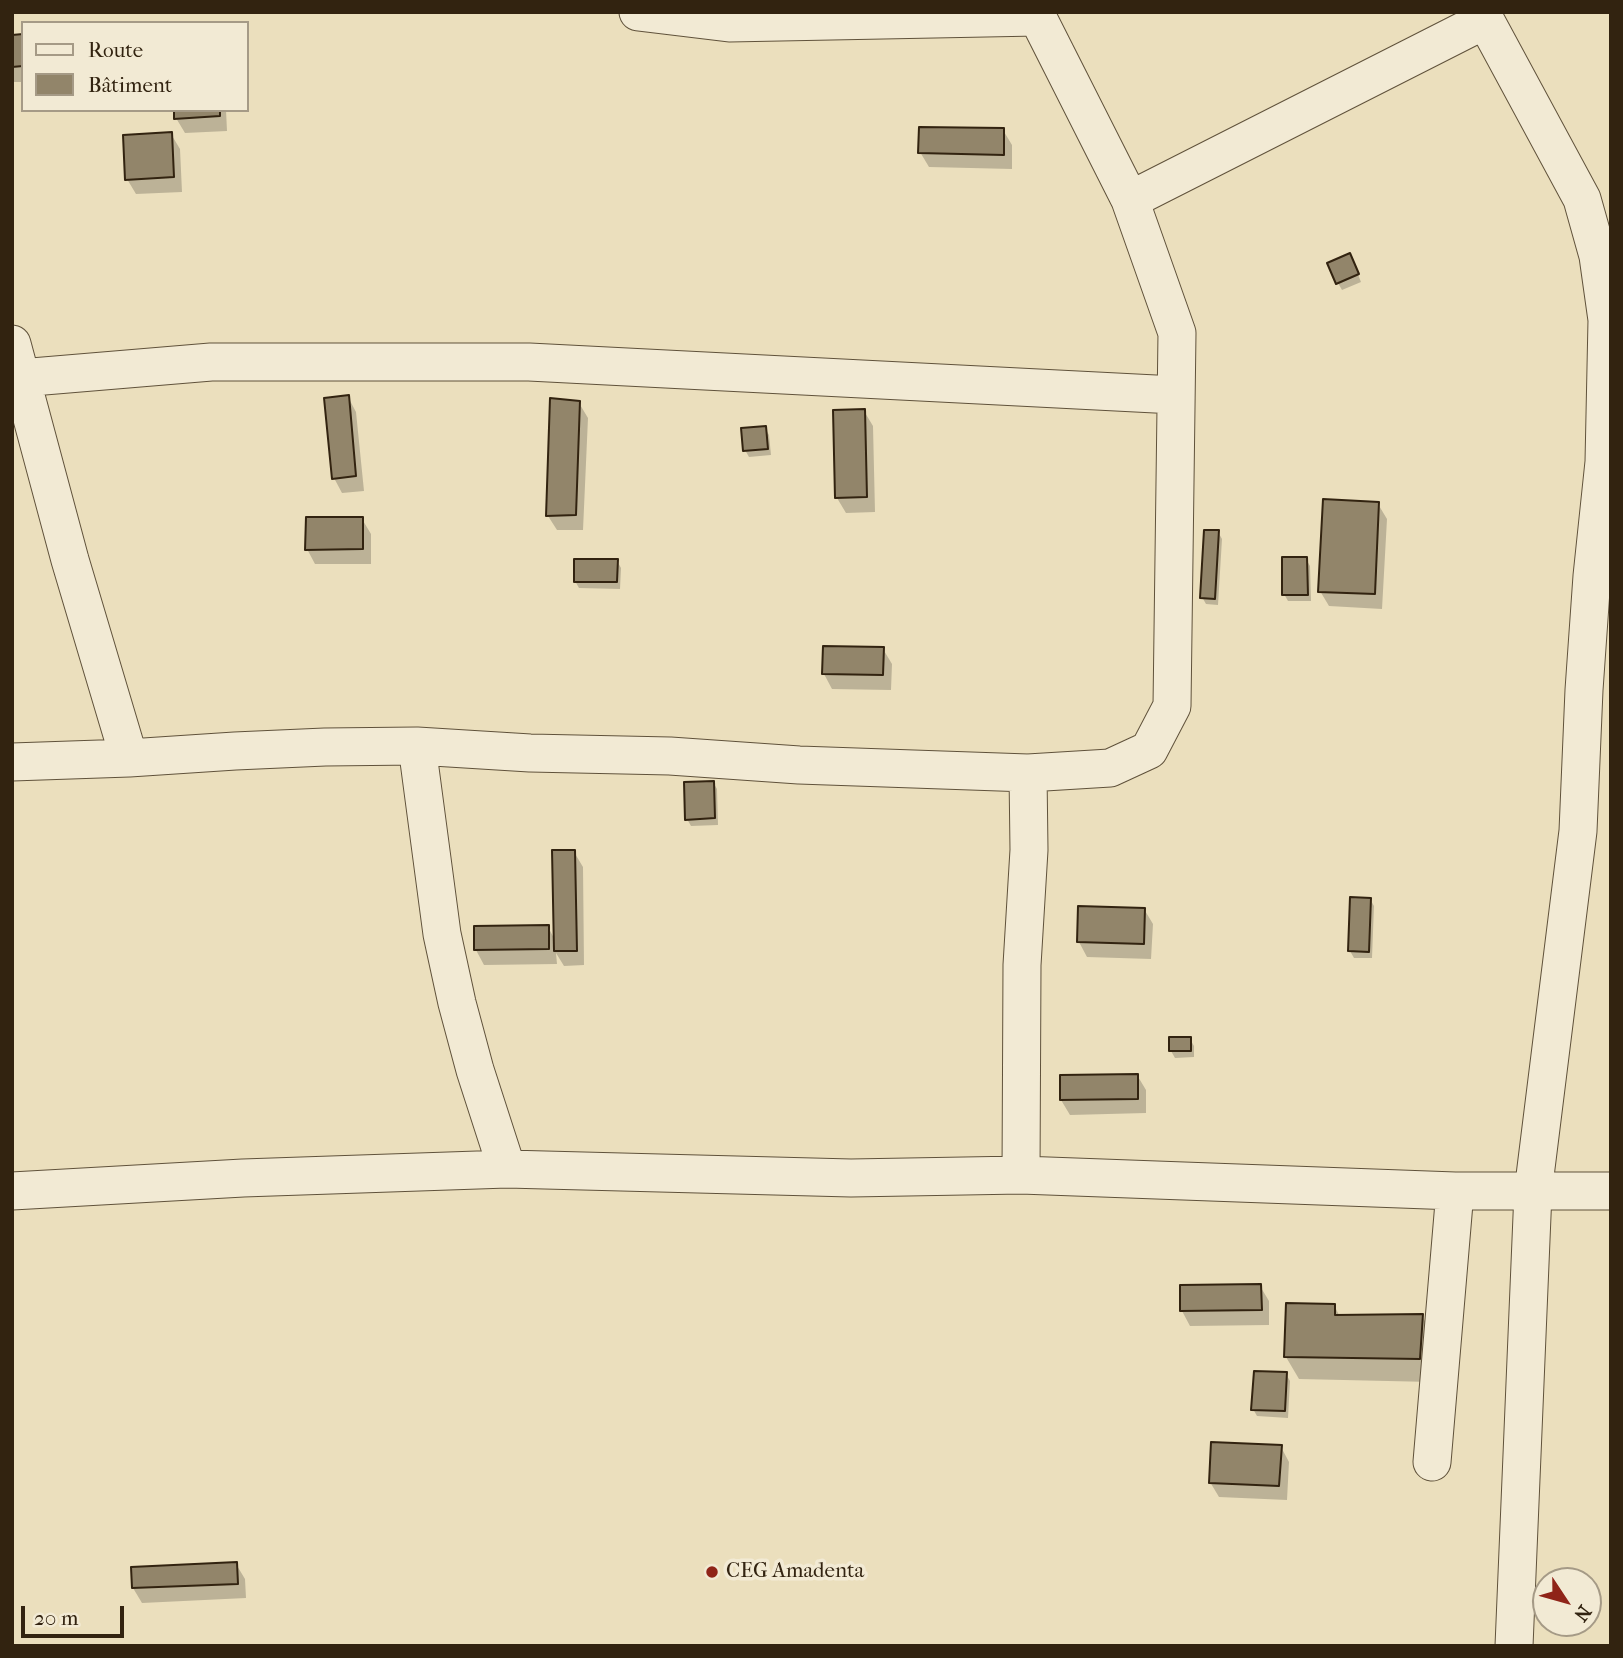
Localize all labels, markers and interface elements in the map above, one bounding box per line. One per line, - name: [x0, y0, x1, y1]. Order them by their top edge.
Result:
- legend: [21, 21, 248, 112]
- text: Route: [88, 38, 143, 62]
- text: Bâtiment: [88, 73, 172, 97]
- place label: CEG Amadenta: [726, 1559, 864, 1585]
- marker: CEG Amadenta: [704, 1564, 720, 1580]
- north arrow: [1532, 1567, 1602, 1637]
- scale bar: [24, 1592, 128, 1636]
- text: N: [1569, 1601, 1596, 1625]
- text: 20 m: [34, 1606, 78, 1630]

